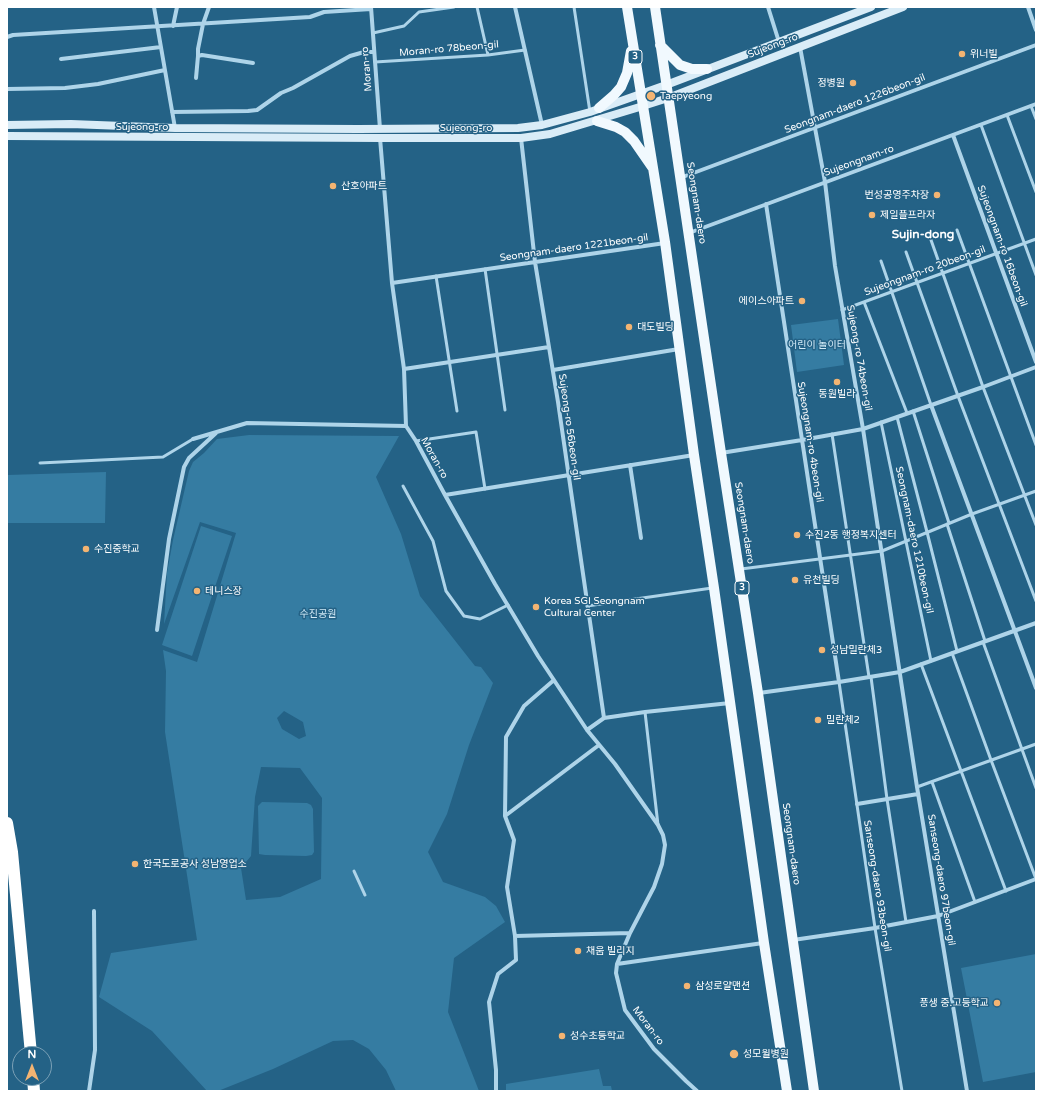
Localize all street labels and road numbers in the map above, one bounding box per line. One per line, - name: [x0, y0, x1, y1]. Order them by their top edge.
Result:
- street label: Sujeong-ro: [746, 31, 800, 61]
- street label: Moran-ro 78beon-gil: [399, 39, 499, 59]
- street label: Moran-ro: [359, 46, 375, 92]
- road number: 3: [628, 50, 642, 64]
- street label: Seongnam-daero 1226beon-gil: [783, 72, 927, 136]
- street label: Sujeong-ro: [116, 121, 168, 133]
- street label: Sujeong-ro: [440, 122, 492, 134]
- street label: Sujeongnam-ro: [822, 143, 896, 179]
- street label: Seongnam-daero: [684, 161, 708, 245]
- street label: Sujeongnam-ro 16beon-gil: [974, 184, 1030, 308]
- street label: Seongnam-daero 1221beon-gil: [499, 232, 649, 264]
- street label: Sujeongnam-ro 20beon-gil: [863, 243, 987, 299]
- street label: Sujeong-ro 74beon-gil: [844, 304, 874, 412]
- street label: Sujeong-ro 56beon-gil: [556, 373, 582, 481]
- street label: Sujeongnam-ro 4beon-gil: [795, 381, 825, 503]
- street label: Moran-ro: [418, 435, 450, 481]
- street label: Seongnam-daero 1210beon-gil: [893, 465, 935, 615]
- street label: Seongnam-daero: [732, 481, 756, 565]
- road number: 3: [735, 581, 749, 595]
- street label: Seongnam-daero: [779, 802, 803, 886]
- street label: Sanseong-daero 97beon-gil: [925, 813, 957, 947]
- street label: Sanseong-daero 93beon-gil: [861, 819, 893, 953]
- street label: Moran-ro: [630, 1004, 666, 1048]

